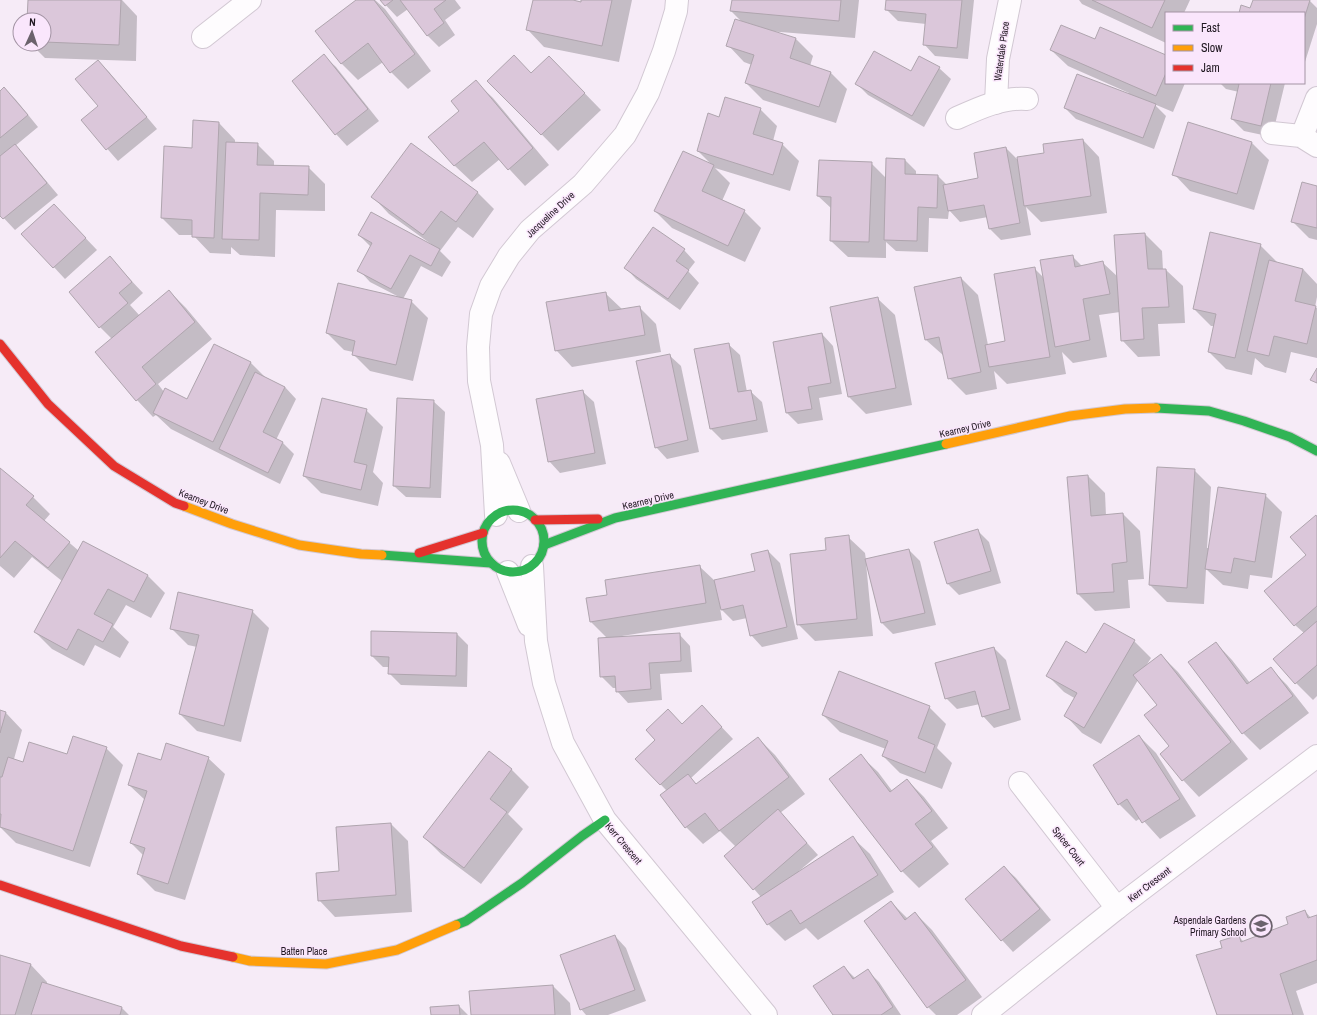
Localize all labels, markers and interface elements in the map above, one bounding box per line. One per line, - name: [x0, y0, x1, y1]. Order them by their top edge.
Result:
- north arrow: [12, 12, 52, 52]
- legend: [1165, 12, 1305, 84]
- text: N: [29, 15, 36, 29]
- street label: Waterdale Place: [991, 20, 1012, 82]
- text: Fast: [1201, 20, 1220, 36]
- text: Slow: [1201, 40, 1223, 56]
- text: Jam: [1201, 60, 1220, 76]
- street label: Jacqueline Drive: [523, 188, 578, 240]
- street label: Kearney Drive: [938, 416, 993, 441]
- street label: Kearney Drive: [177, 486, 231, 517]
- street label: Kearney Drive: [621, 488, 676, 513]
- street label: Kerr Crescent: [602, 820, 645, 867]
- street label: Spicer Court: [1049, 824, 1088, 869]
- street label: Kerr Crescent: [1125, 864, 1174, 905]
- school or university icon: Aspendale Gardens Primary School: [1248, 913, 1274, 939]
- place label: Aspendale Gardens Primary School: [1173, 914, 1246, 939]
- street label: Batten Place: [281, 945, 328, 958]

